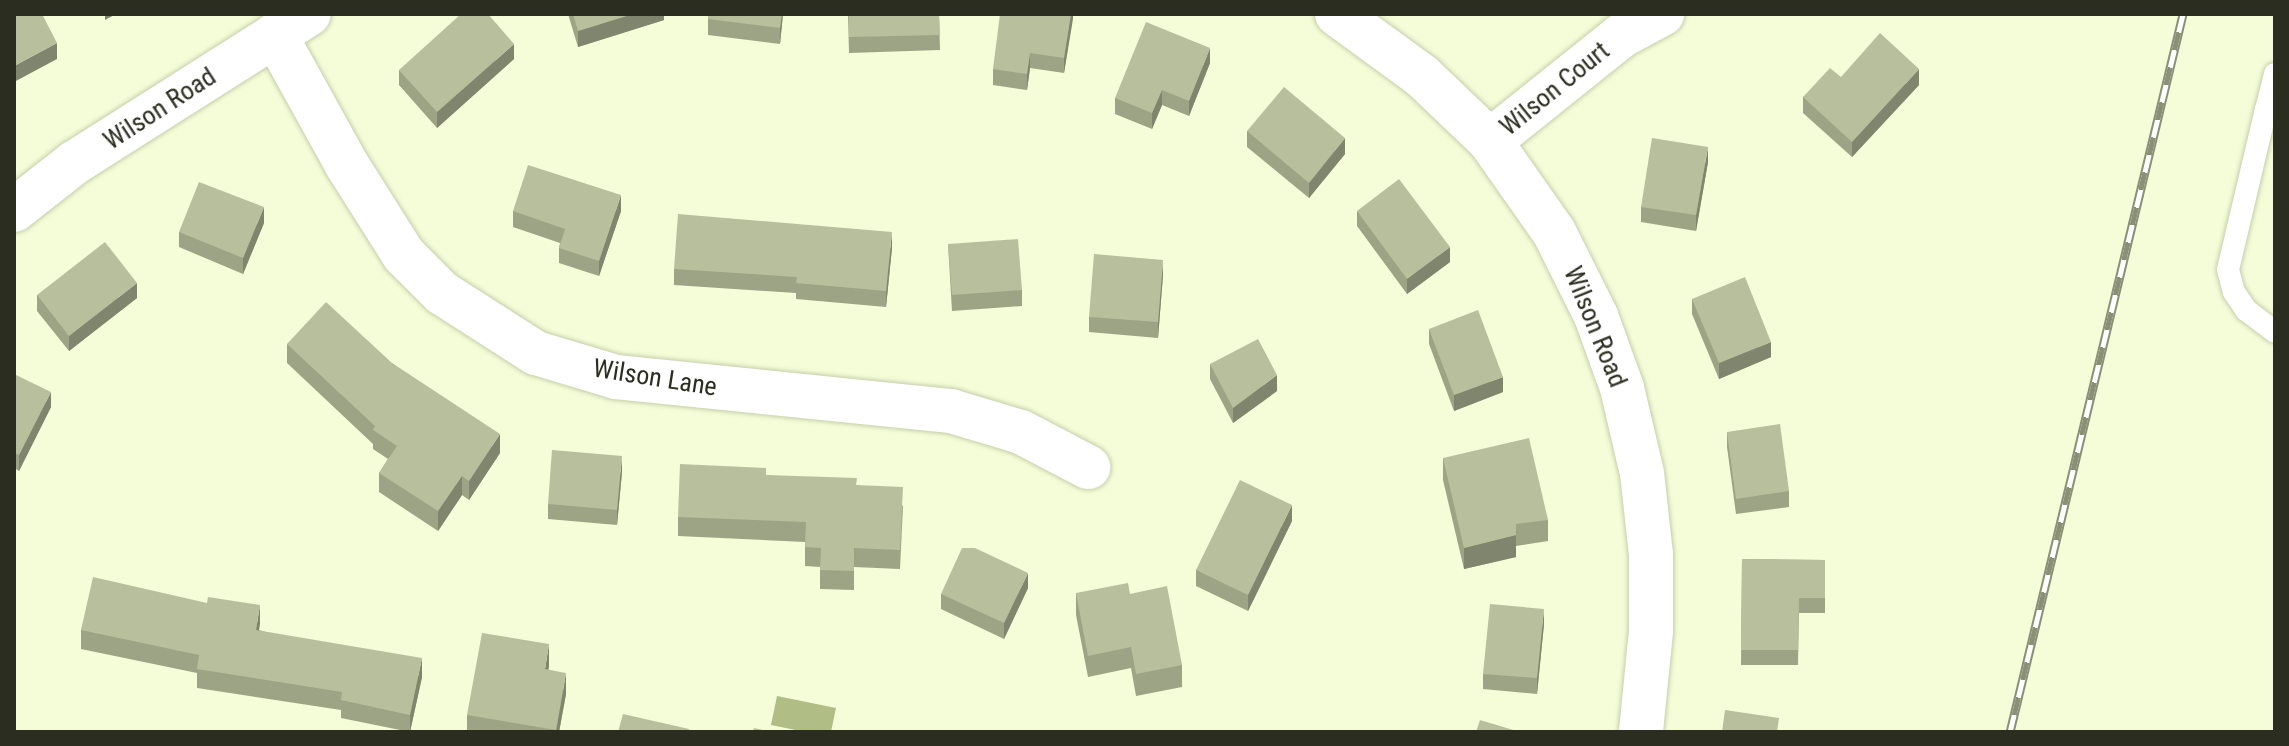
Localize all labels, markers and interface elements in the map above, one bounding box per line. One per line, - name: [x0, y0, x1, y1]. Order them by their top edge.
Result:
- street label: Wilson Court: [1494, 35, 1616, 143]
- street label: Wilson Road: [98, 61, 222, 157]
- street label: Wilson Road: [1557, 262, 1633, 392]
- street label: Wilson Lane: [591, 353, 719, 403]

